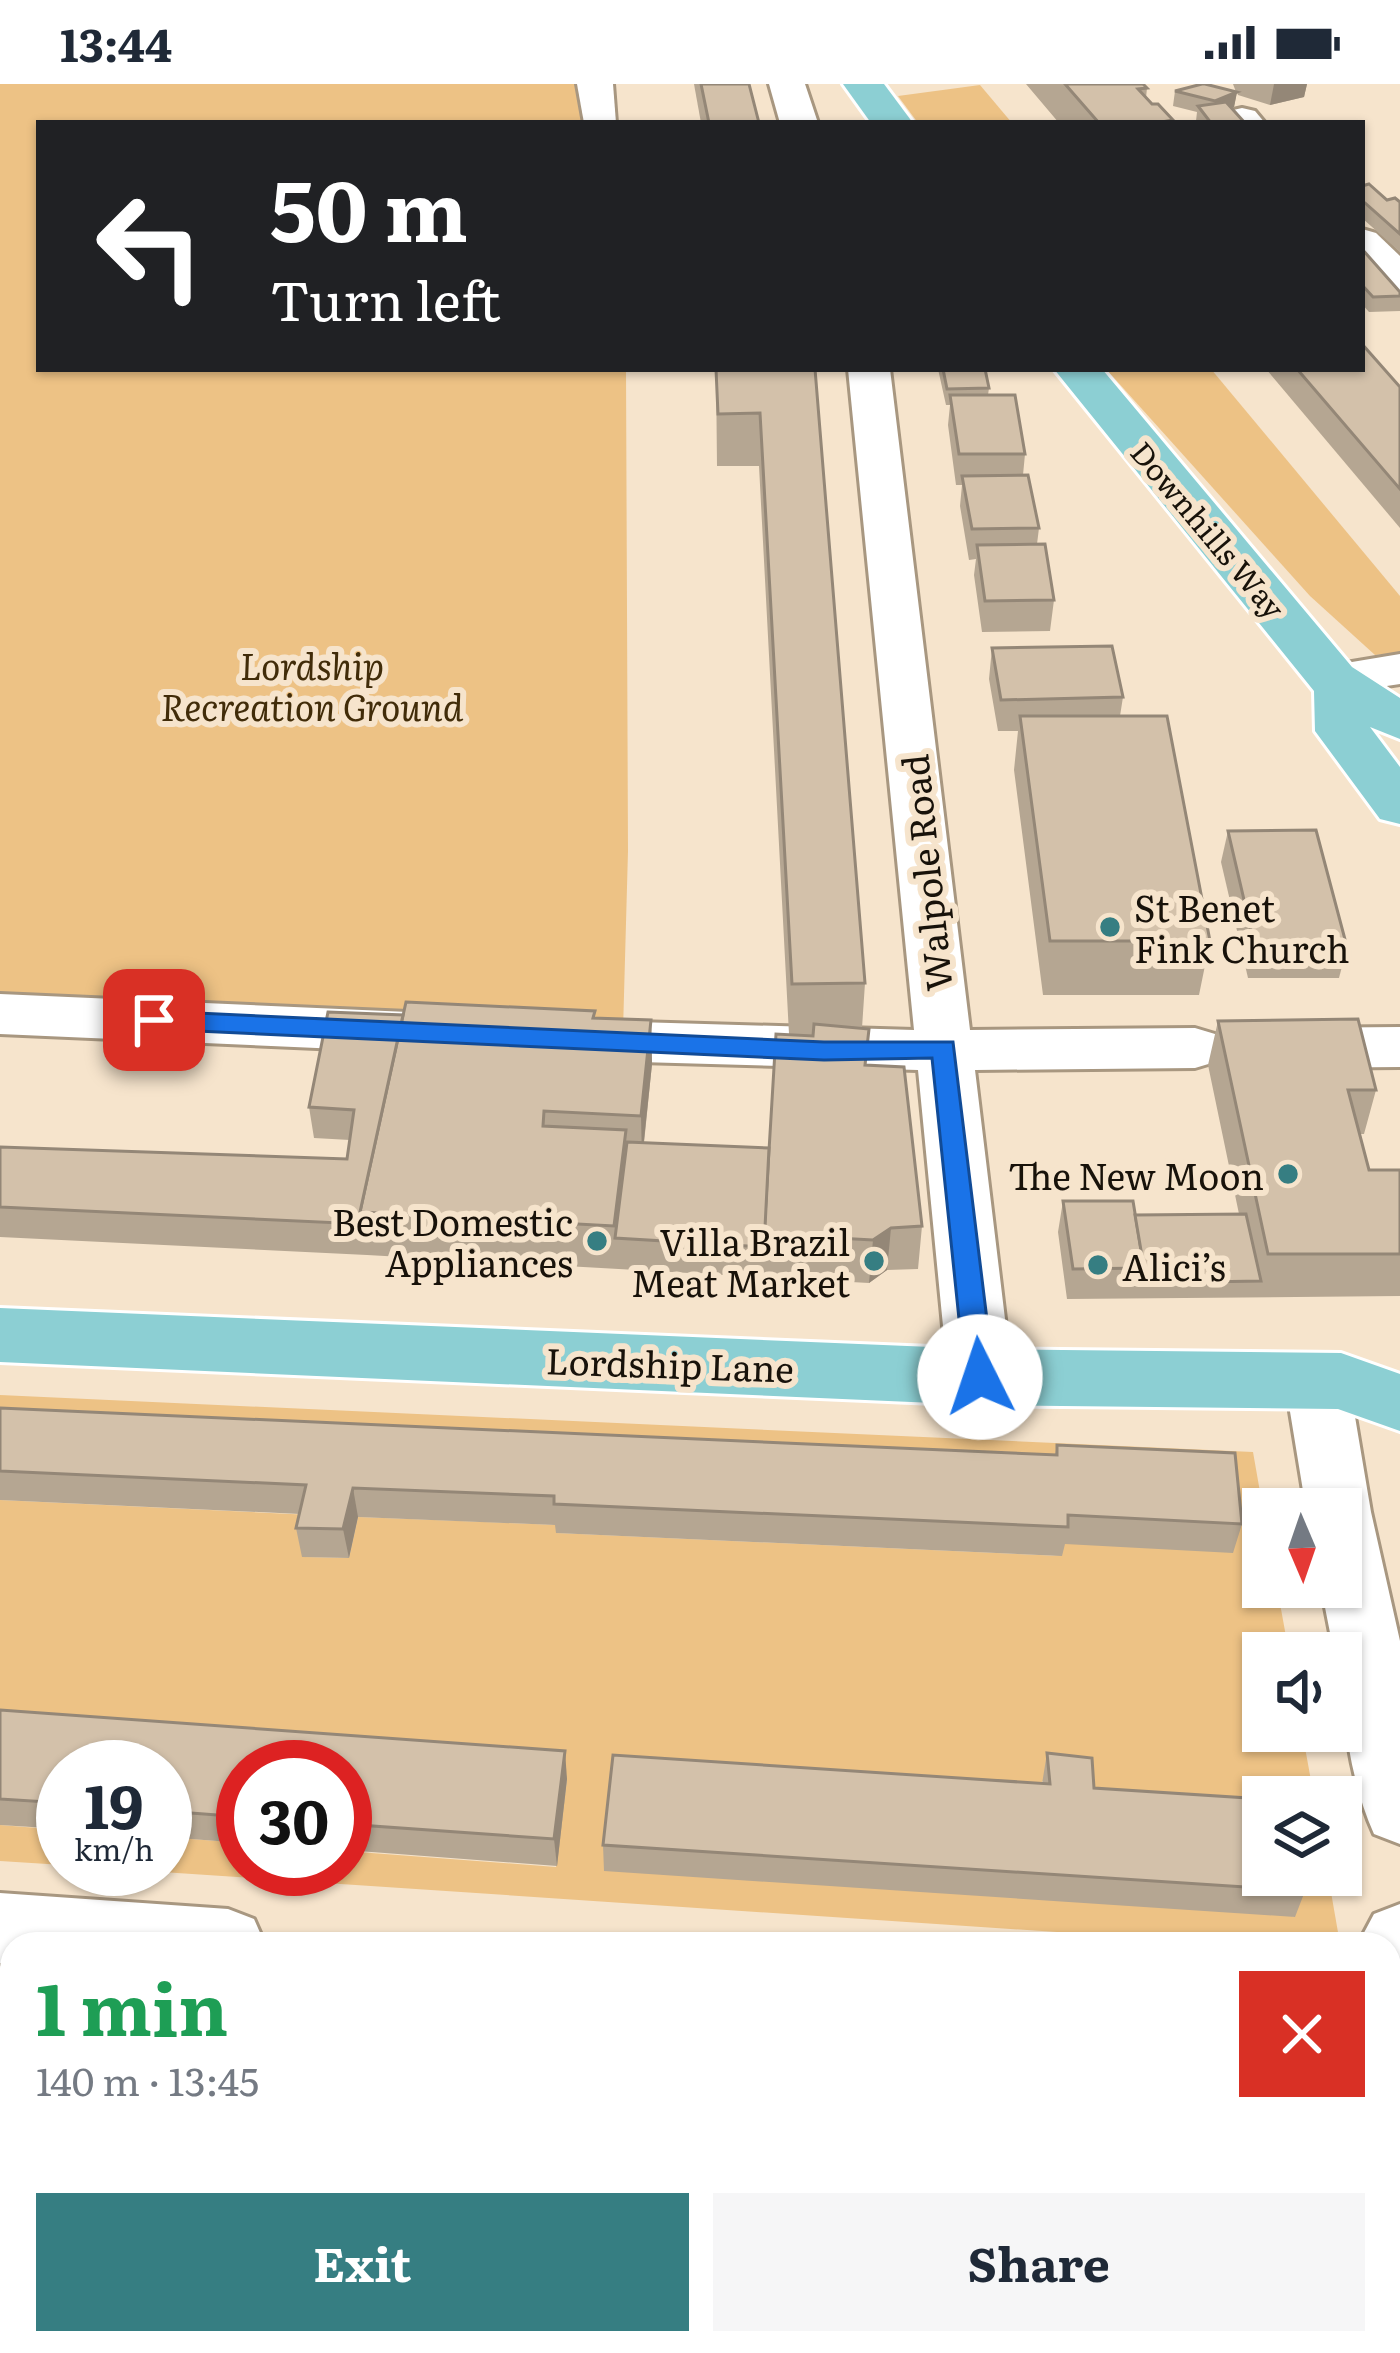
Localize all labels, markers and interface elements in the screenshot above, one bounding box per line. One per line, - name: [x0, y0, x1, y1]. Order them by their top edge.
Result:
- text: 13:44: [60, 9, 172, 76]
- text: 50 m: [270, 143, 468, 268]
- icon: left: [72, 168, 228, 324]
- text: Turn left: [270, 257, 501, 338]
- street label: Downhills Way: [1122, 431, 1297, 628]
- park label: Lordship Recreation Ground: [161, 638, 464, 732]
- street label: Walpole Road: [886, 752, 964, 994]
- place label: St Benet Fink Church: [1134, 880, 1350, 974]
- marker: St Benet Fink Church: [1097, 914, 1123, 940]
- pin: [103, 969, 205, 1071]
- icon: arrive: [121, 987, 187, 1053]
- place label: The New Moon: [1008, 1148, 1264, 1201]
- marker: The New Moon: [1275, 1161, 1301, 1187]
- place label: Best Domestic Appliances: [332, 1194, 573, 1288]
- place label: Villa Brazil Meat Market: [631, 1214, 850, 1308]
- marker: Best Domestic Appliances: [584, 1228, 610, 1254]
- place label: Alici’s: [1122, 1239, 1226, 1292]
- marker: Villa Brazil Meat Market: [861, 1248, 887, 1274]
- marker: Alici’s: [1085, 1252, 1111, 1278]
- position arrow: [917, 1314, 1043, 1440]
- street label: Lordship Lane: [545, 1332, 795, 1394]
- north arrow: [1242, 1488, 1362, 1608]
- map controls: [1242, 1488, 1362, 1896]
- button: sound: [1242, 1632, 1362, 1752]
- speed limit sign: 30: [216, 1740, 372, 1896]
- text: 19: [84, 1758, 144, 1847]
- button: layers: [1242, 1776, 1362, 1896]
- text: km/h: [74, 1826, 154, 1870]
- text: 1 min: [36, 1951, 228, 2058]
- button: close: [1239, 1971, 1365, 2097]
- text: 140 m · 13:45: [36, 2050, 259, 2108]
- button: Exit: [36, 2193, 689, 2331]
- button: Share: [713, 2193, 1365, 2331]

